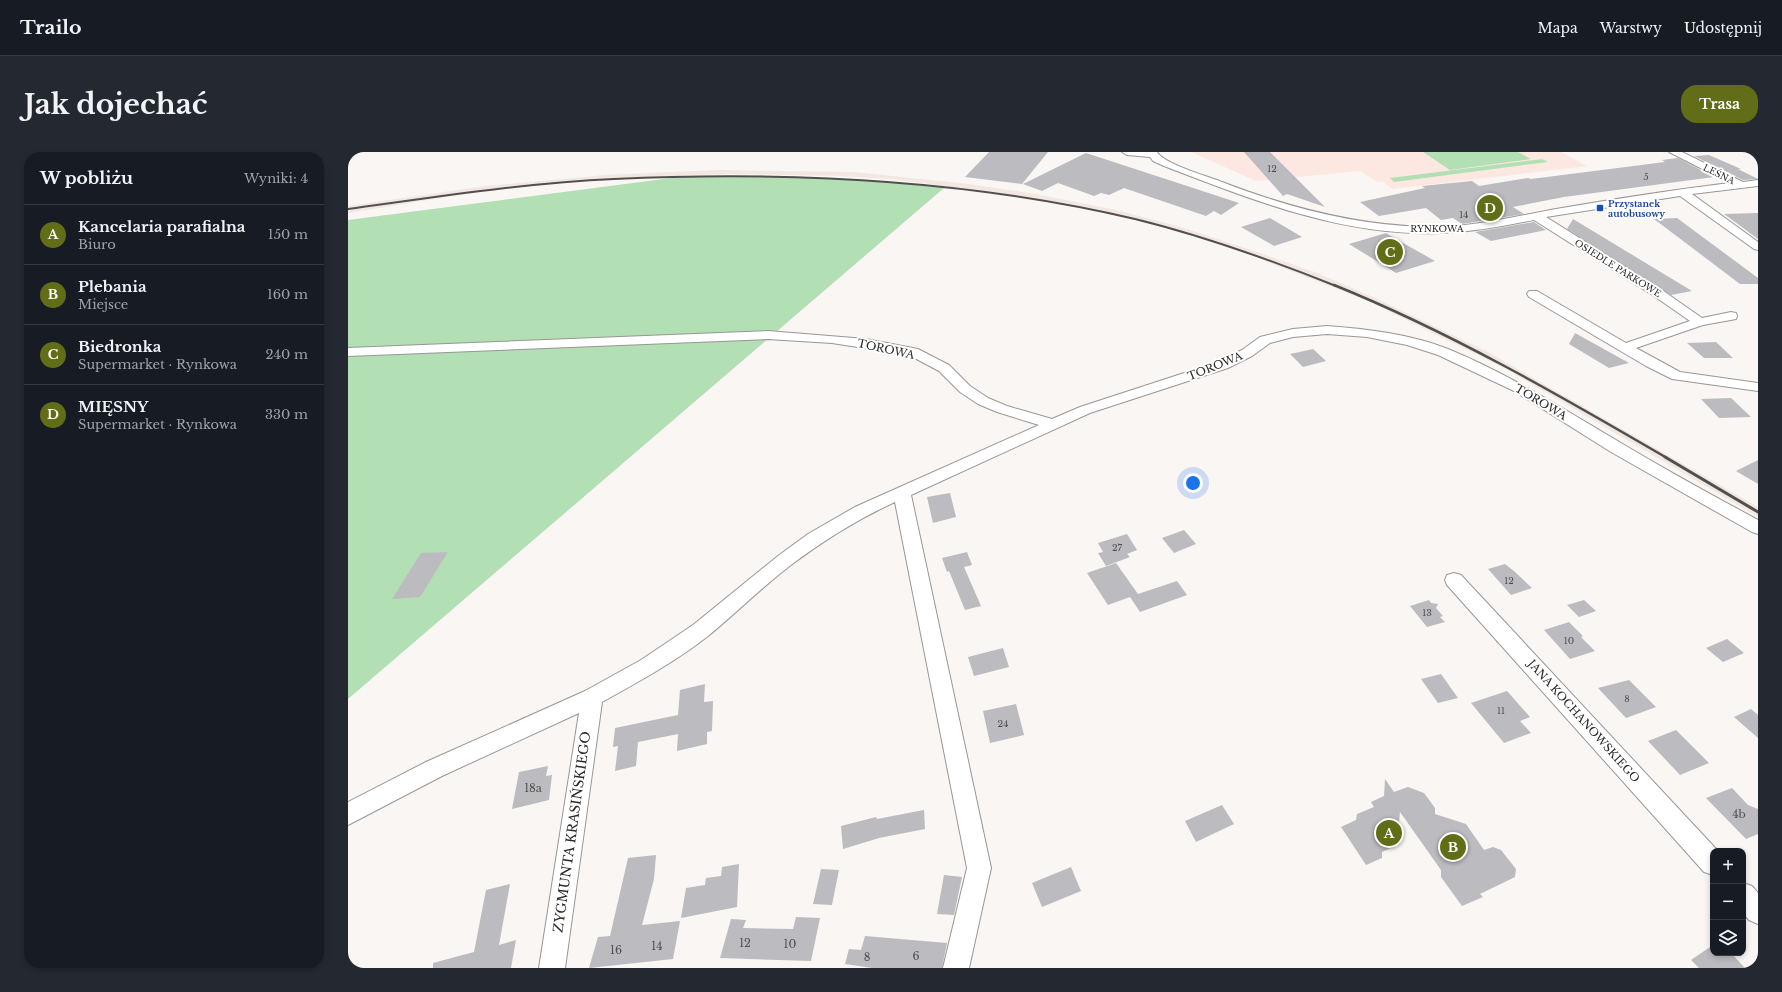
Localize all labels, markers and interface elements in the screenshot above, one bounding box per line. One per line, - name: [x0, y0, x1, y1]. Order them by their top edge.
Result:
- text: Trailo: [20, 16, 82, 39]
- text: Mapa: [1538, 19, 1578, 37]
- text: Warstwy: [1600, 19, 1662, 37]
- text: Udostępnij: [1684, 19, 1762, 37]
- button: Trasa: [1681, 85, 1758, 123]
- text: Jak dojechać: [24, 87, 208, 122]
- street label: LEŚNA: [1701, 162, 1738, 187]
- house number: 12: [1267, 163, 1277, 174]
- text: W pobliżu: [40, 168, 133, 189]
- text: Wyniki: 4: [244, 170, 308, 187]
- house number: 5: [1643, 171, 1649, 182]
- pin: D: [1477, 193, 1503, 223]
- place label: Przystanek autobusowy: [1608, 198, 1665, 219]
- marker: Przystanek autobusowy: [1595, 203, 1605, 213]
- house number: 14: [1459, 209, 1469, 220]
- text: Kancelaria parafialna: [78, 217, 245, 236]
- street label: RYNKOWA: [1410, 223, 1465, 234]
- text: A: [48, 226, 58, 243]
- text: 150 m: [268, 226, 308, 243]
- text: Biuro: [78, 236, 116, 253]
- pin: C: [1377, 237, 1403, 267]
- street label: OSIEDLE PARKOWE: [1573, 237, 1664, 299]
- text: Plebania: [78, 277, 147, 296]
- text: B: [48, 286, 58, 303]
- text: 160 m: [267, 286, 308, 303]
- text: Miejsce: [78, 296, 128, 313]
- street label: TOROWA: [856, 336, 916, 362]
- text: Biedronka: [78, 337, 161, 356]
- text: C: [48, 346, 58, 363]
- text: 240 m: [265, 346, 308, 363]
- street label: TOROWA: [1185, 348, 1245, 383]
- text: Supermarket · Rynkowa: [78, 356, 237, 373]
- street label: TOROWA: [1512, 381, 1570, 423]
- text: MIĘSNY: [78, 397, 149, 416]
- text: D: [47, 406, 59, 423]
- text: 330 m: [265, 406, 308, 423]
- text: Supermarket · Rynkowa: [78, 416, 237, 433]
- your location: [1183, 473, 1203, 493]
- house number: 27: [1112, 542, 1123, 553]
- house number: 12: [1504, 575, 1514, 586]
- house number: 13: [1422, 607, 1432, 618]
- house number: 10: [1564, 635, 1574, 646]
- street label: JANA KOCHANOWSKIEGO: [1524, 655, 1643, 785]
- house number: 8: [1624, 693, 1630, 704]
- house number: 11: [1497, 705, 1505, 716]
- house number: 24: [998, 718, 1008, 729]
- street label: ZYGMUNTA KRASIŃSKIEGO: [549, 730, 595, 934]
- house number: 18a: [524, 781, 543, 795]
- house number: 4b: [1732, 807, 1746, 821]
- pin: A: [1376, 818, 1402, 848]
- pin: B: [1440, 832, 1466, 862]
- map controls: [1710, 848, 1746, 956]
- button: +: [1710, 848, 1746, 884]
- button: −: [1710, 884, 1746, 920]
- button: layers: [1710, 920, 1746, 956]
- house number: 12: [739, 936, 751, 950]
- house number: 10: [784, 937, 797, 951]
- house number: 14: [651, 939, 663, 953]
- house number: 16: [610, 943, 622, 957]
- house number: 6: [912, 949, 920, 963]
- house number: 8: [864, 950, 870, 964]

